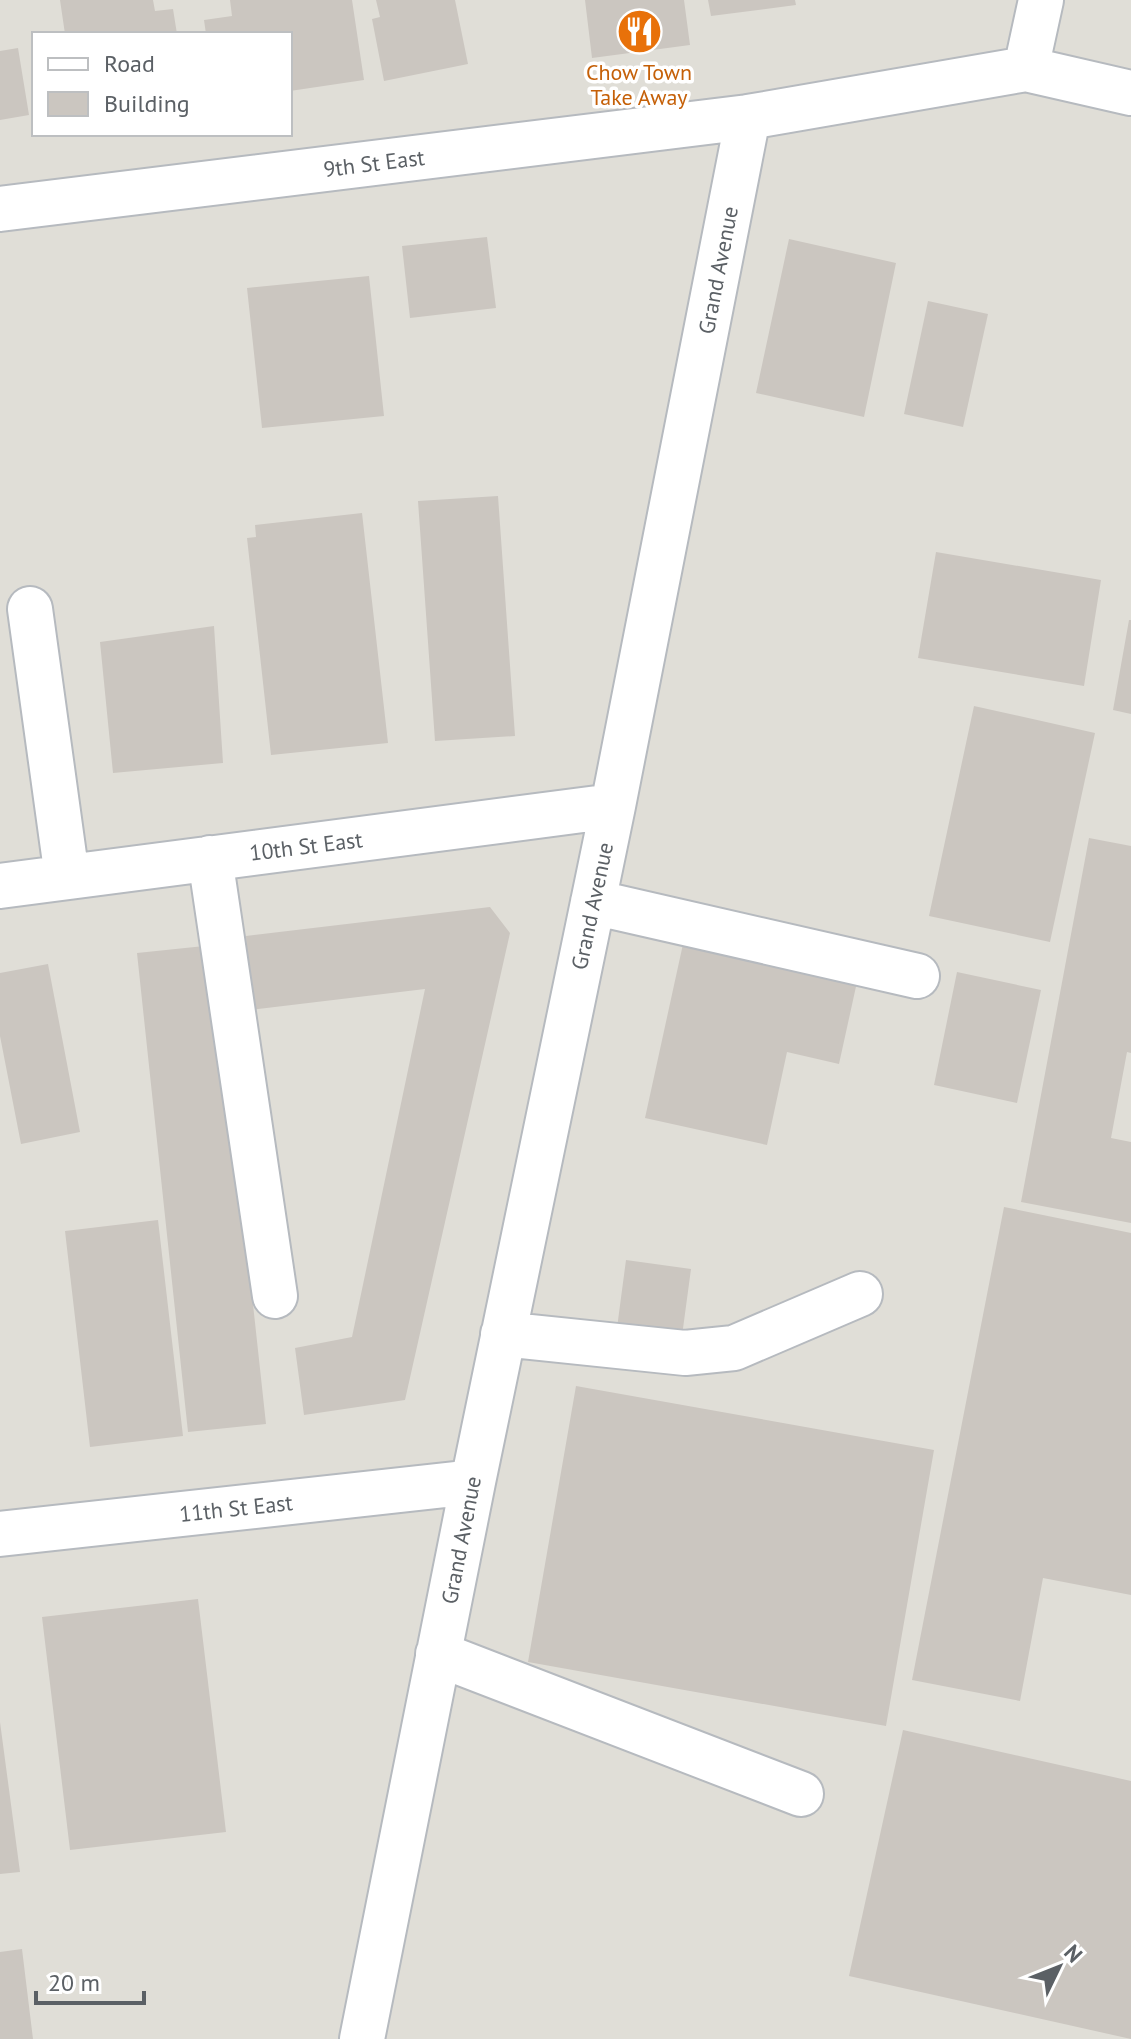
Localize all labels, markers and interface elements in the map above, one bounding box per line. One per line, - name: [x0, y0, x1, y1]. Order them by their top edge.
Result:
- restaurant icon: Chow Town Take Away: [615, 7, 663, 55]
- legend: [32, 32, 292, 136]
- text: Road: [104, 48, 155, 79]
- place label: Chow Town Take Away: [586, 58, 692, 111]
- text: Building: [104, 88, 190, 119]
- street label: 9th St East: [322, 143, 427, 183]
- street label: Grand Avenue: [692, 204, 744, 336]
- street label: 10th St East: [248, 825, 365, 867]
- street label: Grand Avenue: [565, 840, 619, 972]
- street label: Grand Avenue: [435, 1474, 487, 1606]
- street label: 11th St East: [178, 1488, 295, 1528]
- north arrow: [1019, 1927, 1099, 2007]
- text: N: [1058, 1939, 1089, 1968]
- scale bar: [36, 1955, 144, 2005]
- text: 20 m: [48, 1967, 100, 1998]

